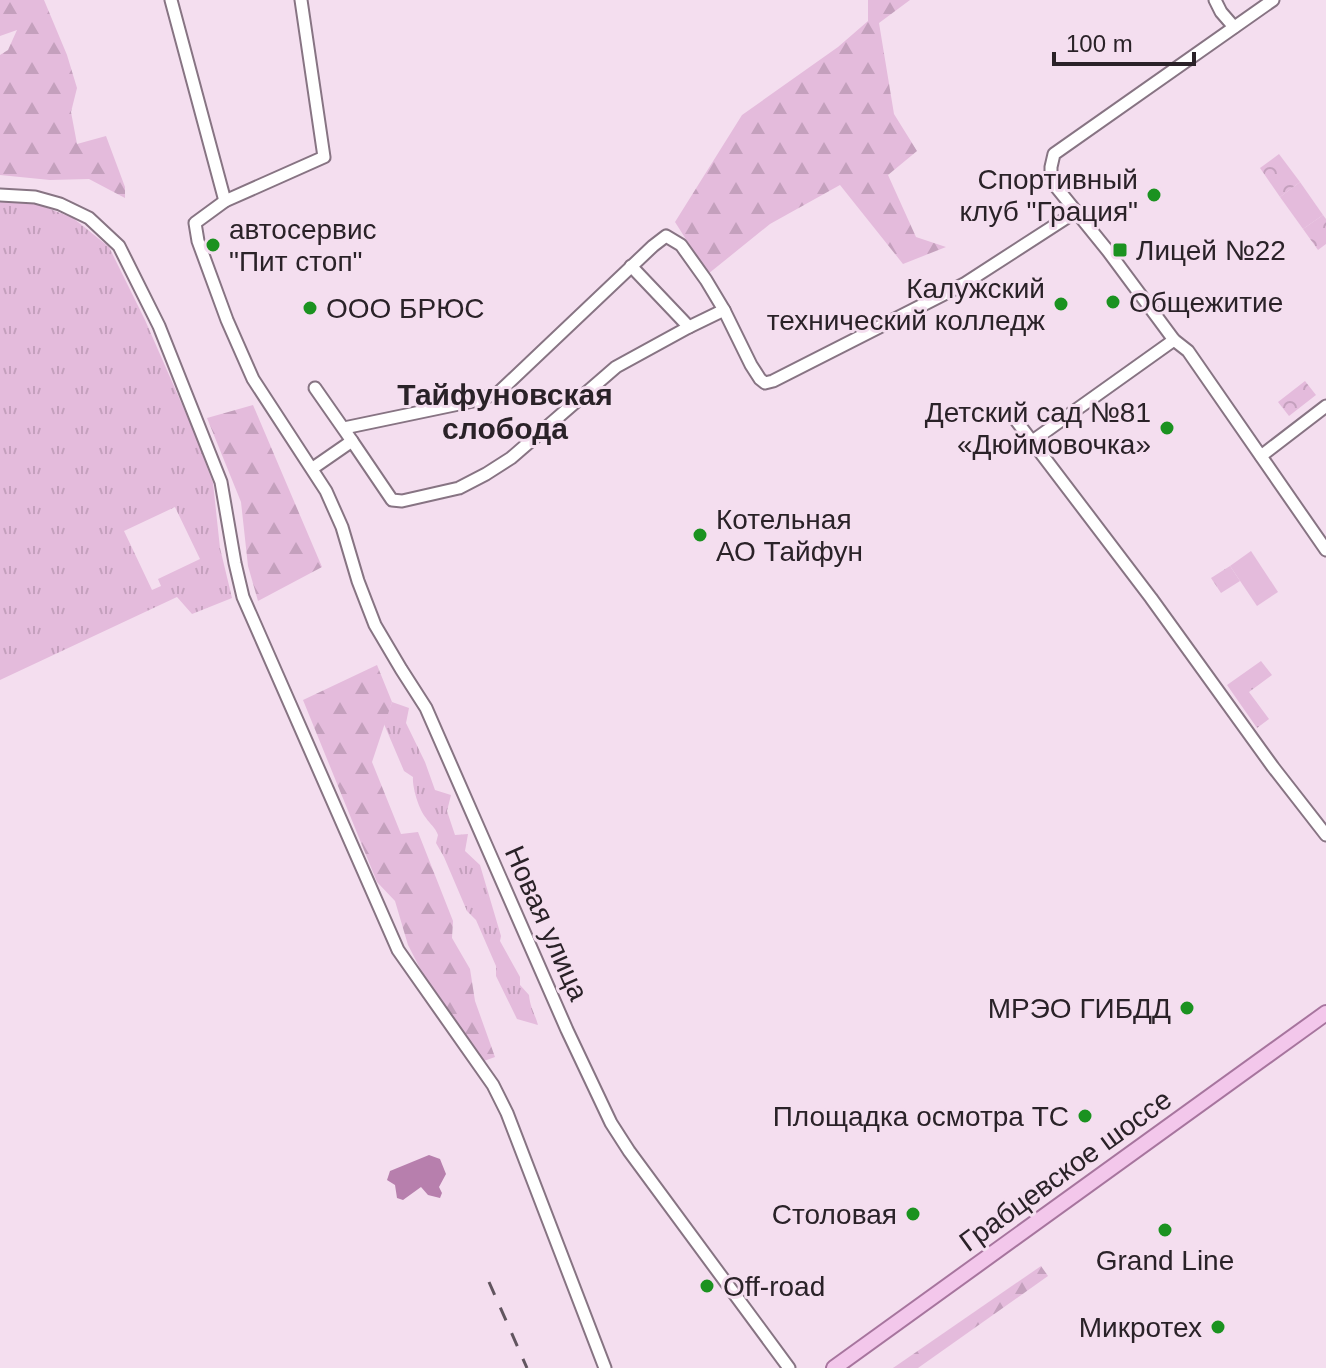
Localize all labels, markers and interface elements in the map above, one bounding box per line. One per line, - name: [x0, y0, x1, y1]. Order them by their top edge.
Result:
- scale bar: [1054, 16, 1194, 66]
- text: 100 m: [1066, 30, 1133, 57]
- place label: Спортивный клуб "Грация": [960, 164, 1138, 227]
- marker: Спортивный клуб "Грация": [1145, 186, 1163, 204]
- place label: автосервис "Пит стоп": [229, 214, 377, 277]
- place label: Лицей №22: [1136, 235, 1286, 266]
- marker: автосервис "Пит стоп": [204, 236, 222, 254]
- marker: Лицей №22: [1111, 241, 1129, 259]
- place label: Калужский технический колледж: [767, 273, 1045, 336]
- place label: Общежитие: [1129, 287, 1283, 318]
- place label: ООО БРЮС: [326, 293, 484, 324]
- marker: Общежитие: [1104, 293, 1122, 311]
- marker: Калужский технический колледж: [1052, 295, 1070, 313]
- marker: ООО БРЮС: [301, 299, 319, 317]
- district label: Тайфуновская слобода: [397, 378, 613, 445]
- place label: Детский сад №81 «Дюймовочка»: [925, 397, 1151, 460]
- marker: Детский сад №81 «Дюймовочка»: [1158, 419, 1176, 437]
- place label: Котельная АО Тайфун: [716, 504, 863, 567]
- marker: Котельная АО Тайфун: [691, 526, 709, 544]
- street label: Новая улица: [499, 841, 595, 1006]
- place label: МРЭО ГИБДД: [988, 993, 1171, 1024]
- marker: МРЭО ГИБДД: [1178, 999, 1196, 1017]
- street label: Грабцевское шоссе: [954, 1083, 1177, 1258]
- place label: Площадка осмотра ТС: [773, 1101, 1069, 1132]
- marker: Площадка осмотра ТС: [1076, 1107, 1094, 1125]
- place label: Столовая: [772, 1199, 897, 1230]
- marker: Столовая: [904, 1205, 922, 1223]
- marker: Grand Line: [1156, 1221, 1174, 1239]
- place label: Grand Line: [1096, 1245, 1234, 1276]
- place label: Off-road: [723, 1271, 825, 1302]
- marker: Off-road: [698, 1277, 716, 1295]
- place label: Микротех: [1079, 1312, 1202, 1343]
- marker: Микротех: [1209, 1318, 1227, 1336]

